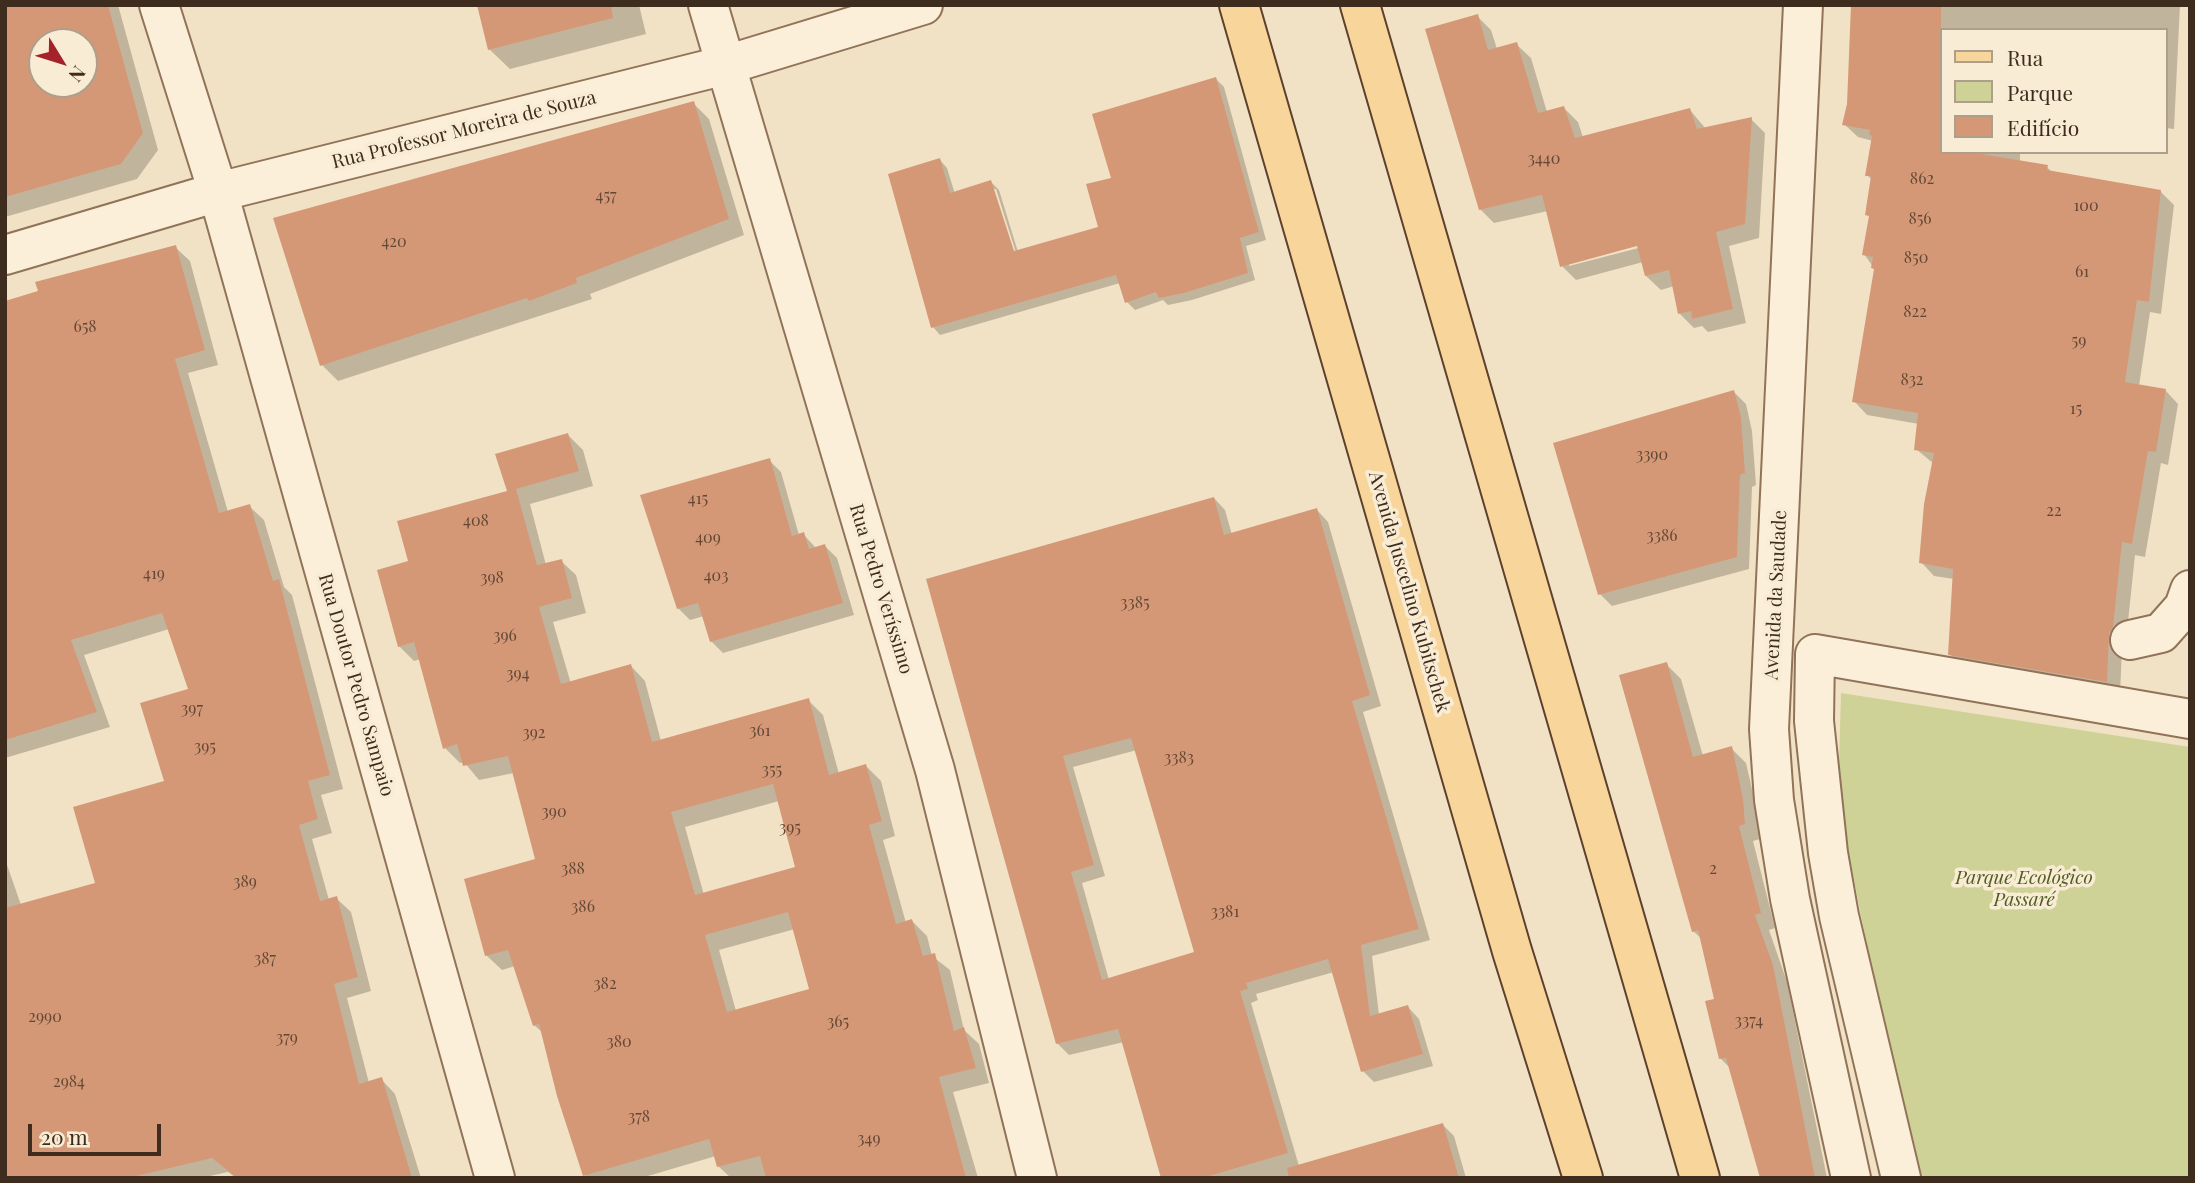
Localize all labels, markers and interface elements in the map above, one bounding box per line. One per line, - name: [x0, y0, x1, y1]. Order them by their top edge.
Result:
- north arrow: [28, 28, 98, 98]
- legend: [1940, 28, 2167, 154]
- text: Rua: [2007, 43, 2043, 71]
- text: N: [64, 61, 92, 88]
- text: Parque: [2007, 78, 2073, 106]
- street label: Rua Professor Moreira de Souza: [330, 86, 598, 174]
- text: Edifício: [2007, 113, 2079, 141]
- house number: 3440: [1528, 149, 1560, 169]
- house number: 862: [1910, 169, 1934, 189]
- house number: 457: [595, 186, 617, 206]
- house number: 100: [2073, 196, 2099, 216]
- house number: 856: [1908, 209, 1932, 229]
- house number: 420: [381, 232, 407, 252]
- house number: 850: [1904, 248, 1928, 268]
- house number: 61: [2075, 262, 2089, 282]
- house number: 822: [1903, 302, 1927, 322]
- house number: 658: [73, 317, 97, 337]
- house number: 59: [2072, 331, 2086, 351]
- house number: 832: [1900, 370, 1924, 390]
- house number: 15: [2070, 399, 2082, 419]
- house number: 3390: [1636, 445, 1668, 465]
- street label: Avenida Juscelino Kubitschek: [1364, 469, 1454, 715]
- house number: 415: [688, 489, 708, 509]
- street label: Rua Pedro Veríssimo: [844, 501, 918, 677]
- house number: 22: [2046, 501, 2062, 521]
- street label: Avenida da Saudade: [1760, 510, 1792, 680]
- house number: 408: [463, 511, 489, 531]
- house number: 3386: [1646, 526, 1678, 546]
- house number: 409: [695, 528, 721, 548]
- house number: 419: [143, 564, 165, 584]
- house number: 403: [704, 566, 728, 586]
- house number: 398: [480, 568, 504, 588]
- street label: Rua Doutor Pedro Sampaio: [313, 571, 399, 799]
- house number: 3385: [1120, 593, 1150, 613]
- house number: 396: [493, 626, 517, 646]
- house number: 394: [506, 664, 530, 684]
- house number: 397: [181, 699, 203, 719]
- house number: 361: [749, 721, 771, 741]
- house number: 392: [522, 723, 546, 743]
- house number: 395: [194, 737, 216, 757]
- house number: 3383: [1164, 748, 1194, 768]
- house number: 355: [762, 760, 782, 780]
- house number: 390: [542, 802, 566, 822]
- house number: 395: [779, 818, 801, 838]
- house number: 388: [561, 859, 585, 879]
- house number: 2: [1709, 859, 1717, 879]
- park label: Parque Ecológico Passaré: [1955, 867, 2093, 911]
- house number: 389: [233, 872, 257, 892]
- house number: 386: [571, 897, 595, 917]
- house number: 3381: [1211, 902, 1239, 922]
- house number: 387: [254, 949, 276, 969]
- house number: 382: [593, 974, 617, 994]
- house number: 2990: [28, 1007, 62, 1027]
- house number: 3374: [1735, 1011, 1763, 1031]
- house number: 365: [827, 1012, 849, 1032]
- house number: 379: [276, 1028, 298, 1048]
- house number: 380: [606, 1032, 632, 1052]
- house number: 2984: [53, 1072, 85, 1092]
- house number: 378: [628, 1107, 650, 1127]
- scale bar: [32, 1110, 164, 1154]
- text: 20 m: [41, 1122, 88, 1150]
- house number: 349: [857, 1129, 881, 1149]

